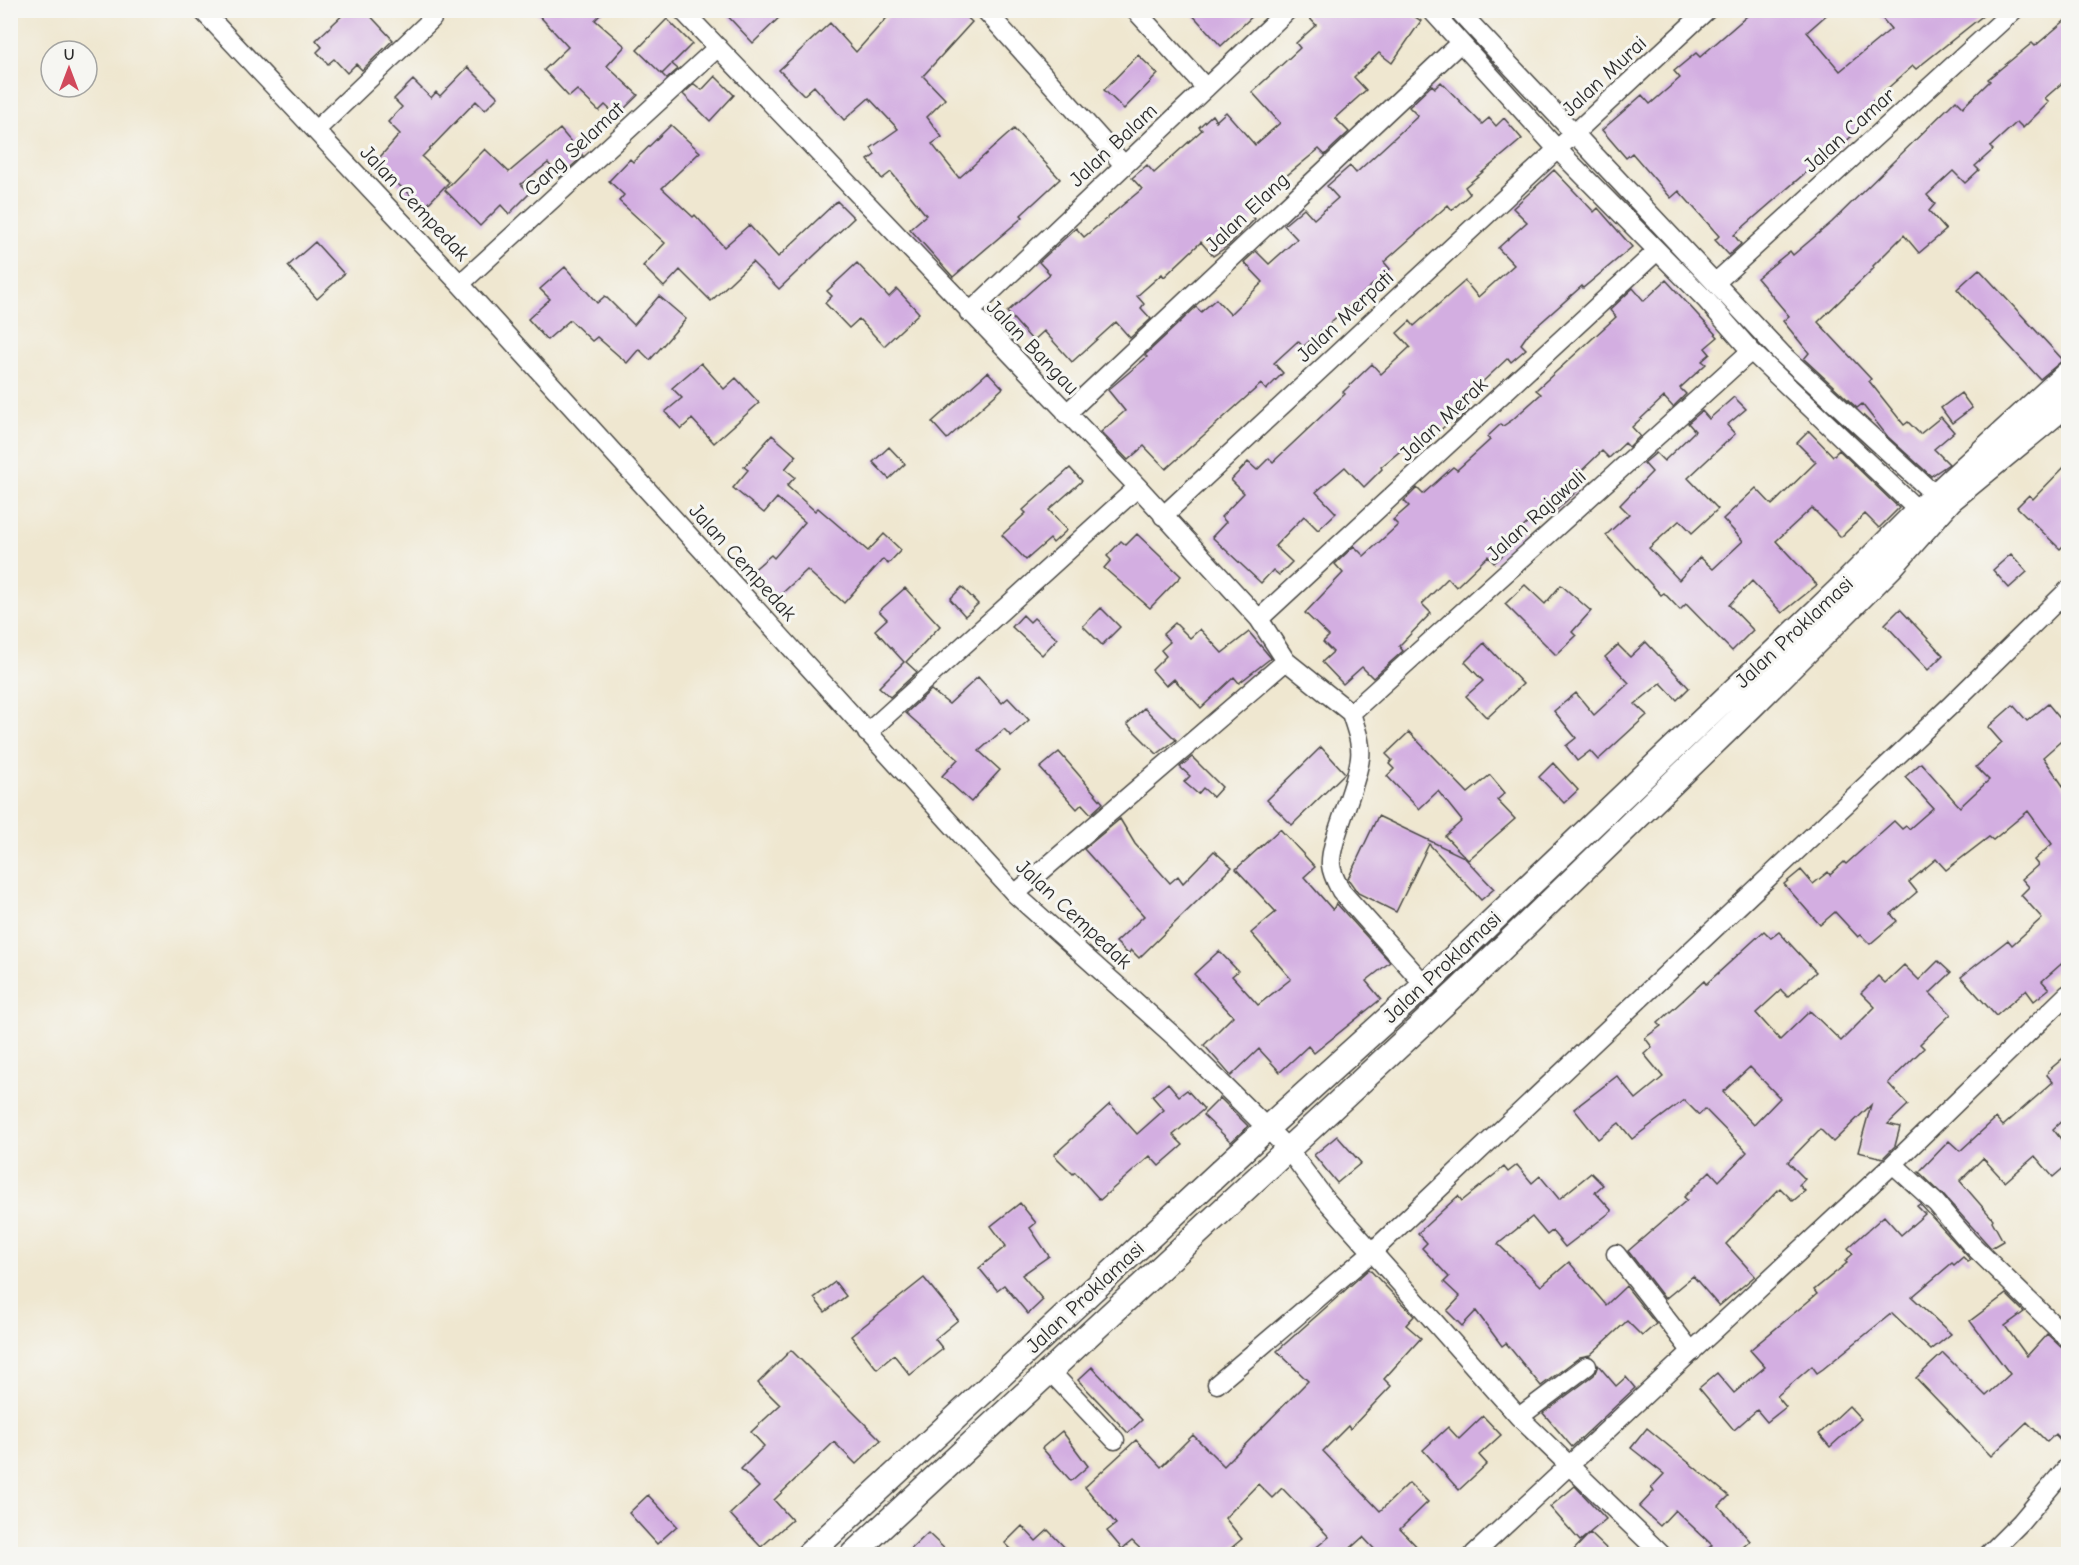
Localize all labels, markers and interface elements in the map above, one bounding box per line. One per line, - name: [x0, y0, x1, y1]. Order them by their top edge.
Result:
- street label: Jalan Murai: [1557, 31, 1651, 121]
- north arrow: [39, 39, 99, 99]
- text: U: [64, 46, 74, 64]
- street label: Jalan Camar: [1798, 82, 1900, 177]
- street label: Gang Selamat: [519, 96, 629, 201]
- street label: Jalan Balam: [1064, 98, 1162, 192]
- street label: Jalan Cempedak: [355, 140, 475, 266]
- street label: Jalan Elang: [1200, 167, 1294, 257]
- street label: Jalan Merpati: [1292, 265, 1398, 367]
- street label: Jalan Bangau: [982, 295, 1084, 399]
- street label: Jalan Merak: [1394, 372, 1492, 466]
- street label: Jalan Rajawali: [1481, 464, 1591, 566]
- street label: Jalan Cempedak: [684, 499, 802, 625]
- street label: Jalan Proklamasi: [1730, 571, 1858, 693]
- street label: Jalan Cempedak: [1011, 854, 1137, 974]
- street label: Jalan Proklamasi: [1378, 906, 1506, 1028]
- street label: Jalan Proklamasi: [1021, 1236, 1149, 1358]

